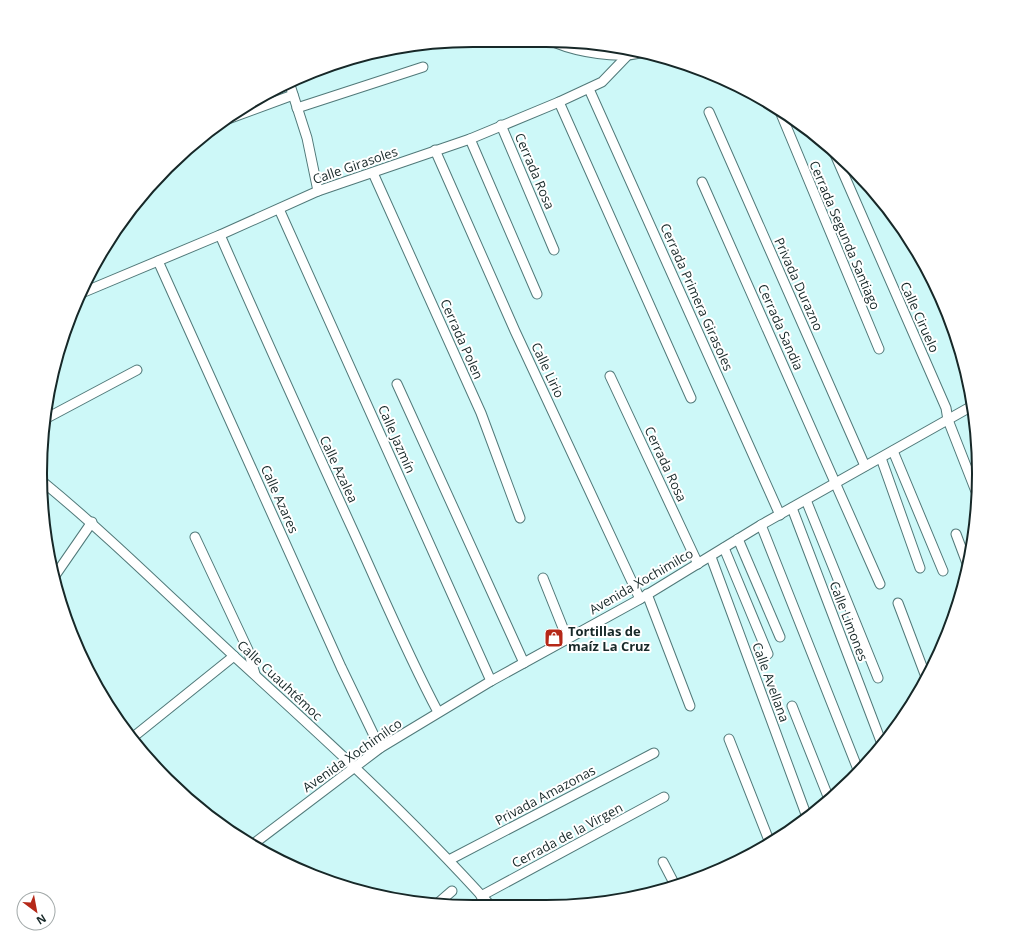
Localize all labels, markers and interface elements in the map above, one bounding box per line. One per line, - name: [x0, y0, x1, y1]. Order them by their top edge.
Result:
- street label: Cerrada Rosa: [511, 130, 559, 212]
- street label: Calle Girasoles: [310, 142, 400, 188]
- street label: Cerrada Segunda Santiago: [805, 158, 885, 312]
- street label: Cerrada Primera Girasoles: [656, 220, 738, 374]
- street label: Privada Durazno: [770, 234, 828, 334]
- street label: Calle Ciruelo: [896, 279, 944, 355]
- street label: Cerrada Sandia: [754, 281, 808, 373]
- street label: Cerrada Polen: [436, 296, 488, 382]
- street label: Calle Lirio: [527, 339, 569, 401]
- street label: Calle Jazmín: [374, 402, 420, 476]
- street label: Cerrada Rosa: [641, 423, 691, 505]
- street label: Calle Azalea: [316, 433, 362, 505]
- street label: Calle Azares: [257, 462, 303, 536]
- street label: Avenida Xochimilco: [586, 544, 696, 618]
- street label: Calle Limones: [826, 579, 872, 663]
- place label: Tortillas de maíz La Cruz: [568, 622, 650, 655]
- shop icon: Tortillas de maíz La Cruz: [543, 627, 565, 649]
- street label: Calle Cuauhtémoc: [234, 636, 326, 724]
- street label: Calle Avellana: [748, 640, 794, 724]
- street label: Avenida Xochimilco: [299, 714, 405, 796]
- street label: Privada Amazonas: [492, 761, 598, 829]
- street label: Cerrada de la Virgen: [508, 798, 626, 872]
- north arrow: [16, 891, 56, 931]
- text: N: [34, 911, 49, 929]

